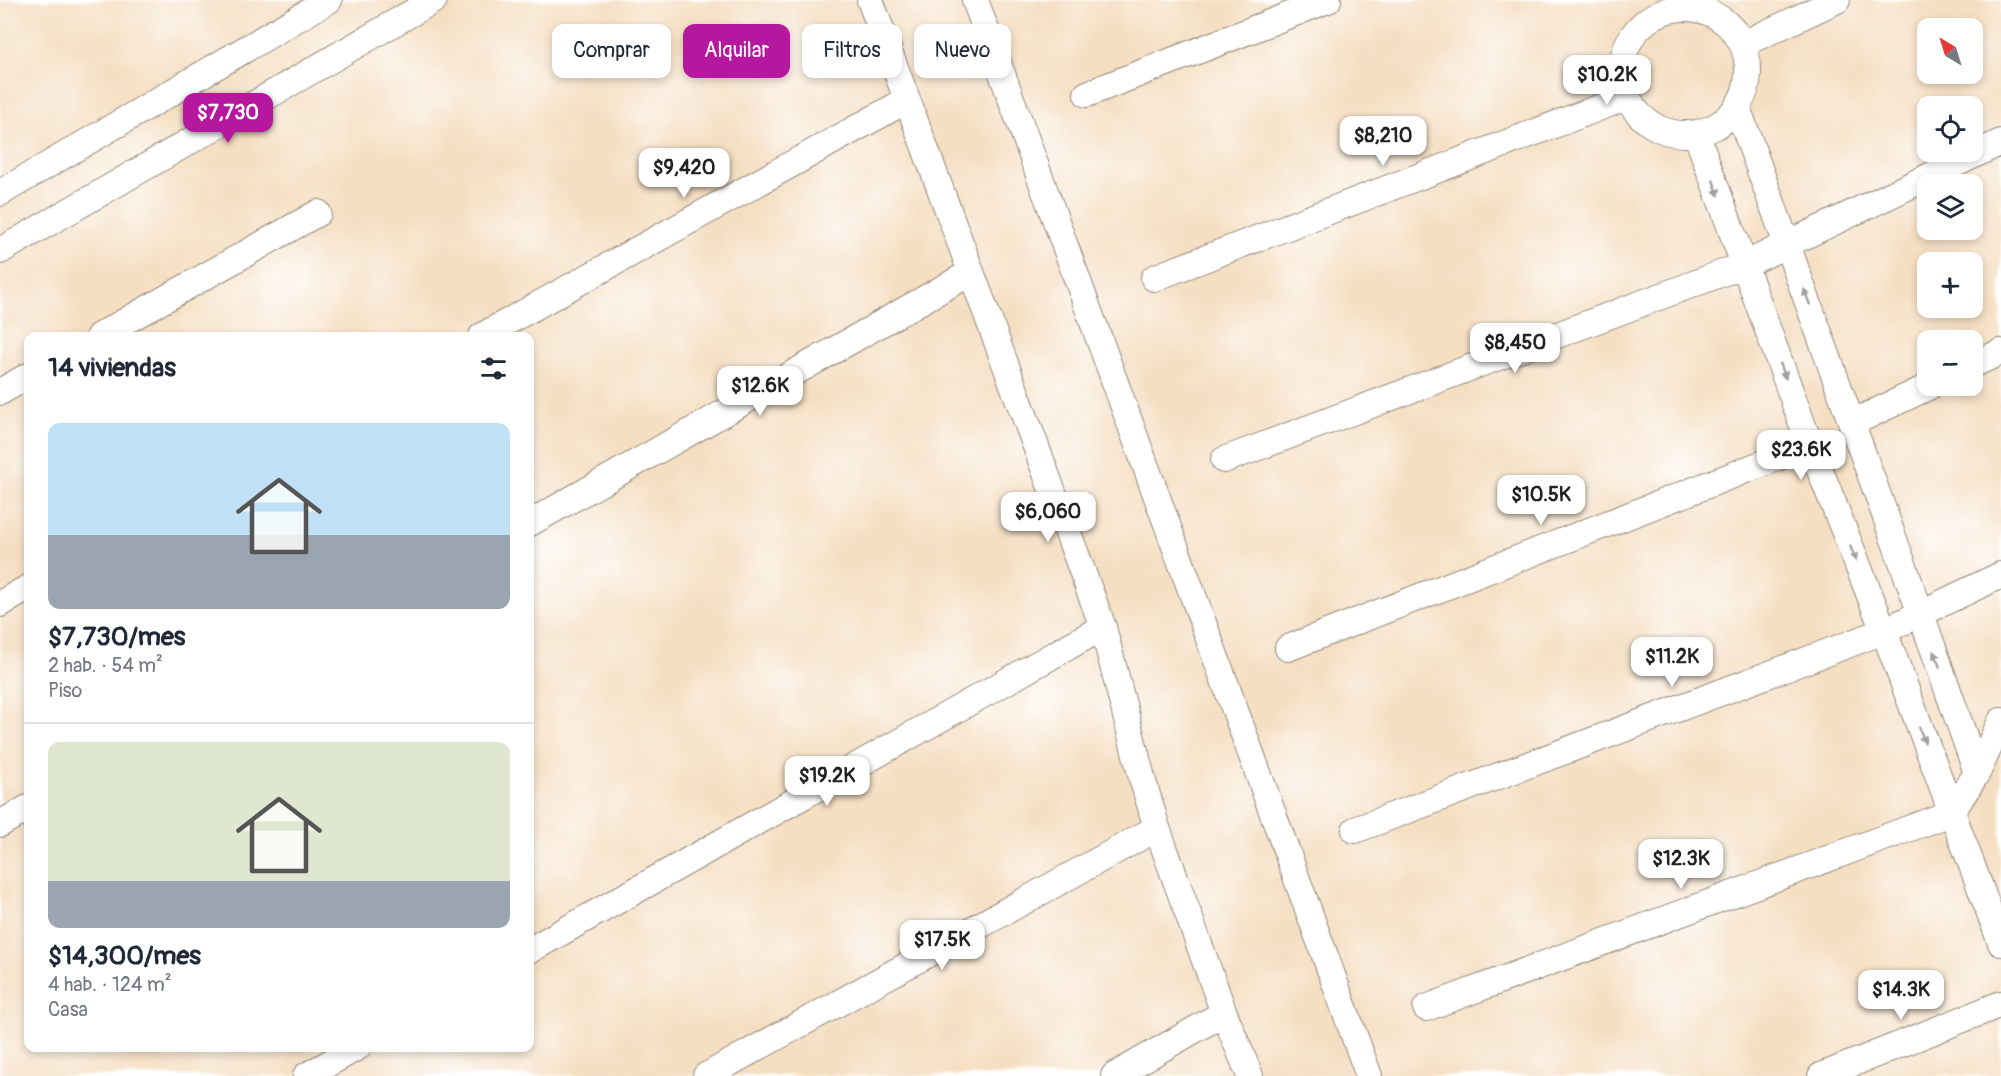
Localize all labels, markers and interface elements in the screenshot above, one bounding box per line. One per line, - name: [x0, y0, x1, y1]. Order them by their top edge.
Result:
- north arrow: [1917, 18, 1983, 84]
- map controls: [1917, 18, 1983, 396]
- chip: Comprar: [552, 24, 671, 78]
- chip: Alquilar: [683, 24, 790, 78]
- chip: Filtros: [802, 24, 902, 78]
- chip: Nuevo: [914, 24, 1011, 78]
- pin: $10.2K: [1558, 55, 1656, 106]
- text: $10.2K: [1577, 62, 1637, 87]
- pin: $7,730: [179, 93, 277, 144]
- button: locate: [1917, 96, 1983, 162]
- text: $7,730: [197, 100, 259, 125]
- pin: $8,210: [1334, 116, 1432, 167]
- text: $8,210: [1354, 123, 1412, 148]
- pin: $9,420: [635, 148, 733, 199]
- text: $9,420: [653, 155, 715, 180]
- button: layers: [1917, 174, 1983, 240]
- one-way arrow: [1711, 179, 1721, 197]
- button: +: [1917, 252, 1983, 318]
- one-way arrow: [1801, 288, 1811, 306]
- pin: $8,450: [1466, 323, 1564, 374]
- text: $8,450: [1484, 330, 1546, 355]
- button: −: [1917, 330, 1983, 396]
- text: 14 viviendas: [48, 352, 176, 384]
- icon: filters: [477, 352, 510, 385]
- one-way arrow: [1778, 362, 1788, 380]
- pin: $12.6K: [711, 366, 809, 417]
- text: $12.6K: [731, 373, 789, 398]
- pin: $23.6K: [1752, 430, 1850, 481]
- text: $23.6K: [1771, 437, 1831, 462]
- icon: home: [225, 462, 333, 570]
- pin: $10.5K: [1492, 475, 1590, 526]
- text: $10.5K: [1511, 482, 1571, 507]
- pin: $6,060: [999, 492, 1097, 543]
- text: $6,060: [1015, 499, 1081, 524]
- one-way arrow: [1849, 544, 1858, 562]
- text: $7,730/mes: [48, 621, 185, 653]
- pin: $11.2K: [1623, 637, 1721, 688]
- text: $11.2K: [1645, 644, 1699, 669]
- one-way arrow: [1932, 649, 1941, 667]
- text: 2 hab. · 54 m²: [48, 653, 163, 678]
- text: Piso: [48, 678, 82, 703]
- one-way arrow: [1918, 727, 1928, 745]
- pin: $19.2K: [778, 756, 876, 807]
- text: $19.2K: [799, 763, 855, 788]
- icon: home: [225, 781, 333, 889]
- pin: $12.3K: [1632, 839, 1730, 890]
- text: $12.3K: [1652, 846, 1710, 871]
- pin: $17.5K: [893, 920, 991, 971]
- text: $17.5K: [914, 927, 970, 952]
- text: $14,300/mes: [48, 940, 201, 972]
- pin: $14.3K: [1852, 970, 1950, 1021]
- text: 4 hab. · 124 m²: [48, 972, 172, 997]
- text: $14.3K: [1872, 977, 1930, 1002]
- text: Casa: [48, 997, 88, 1022]

